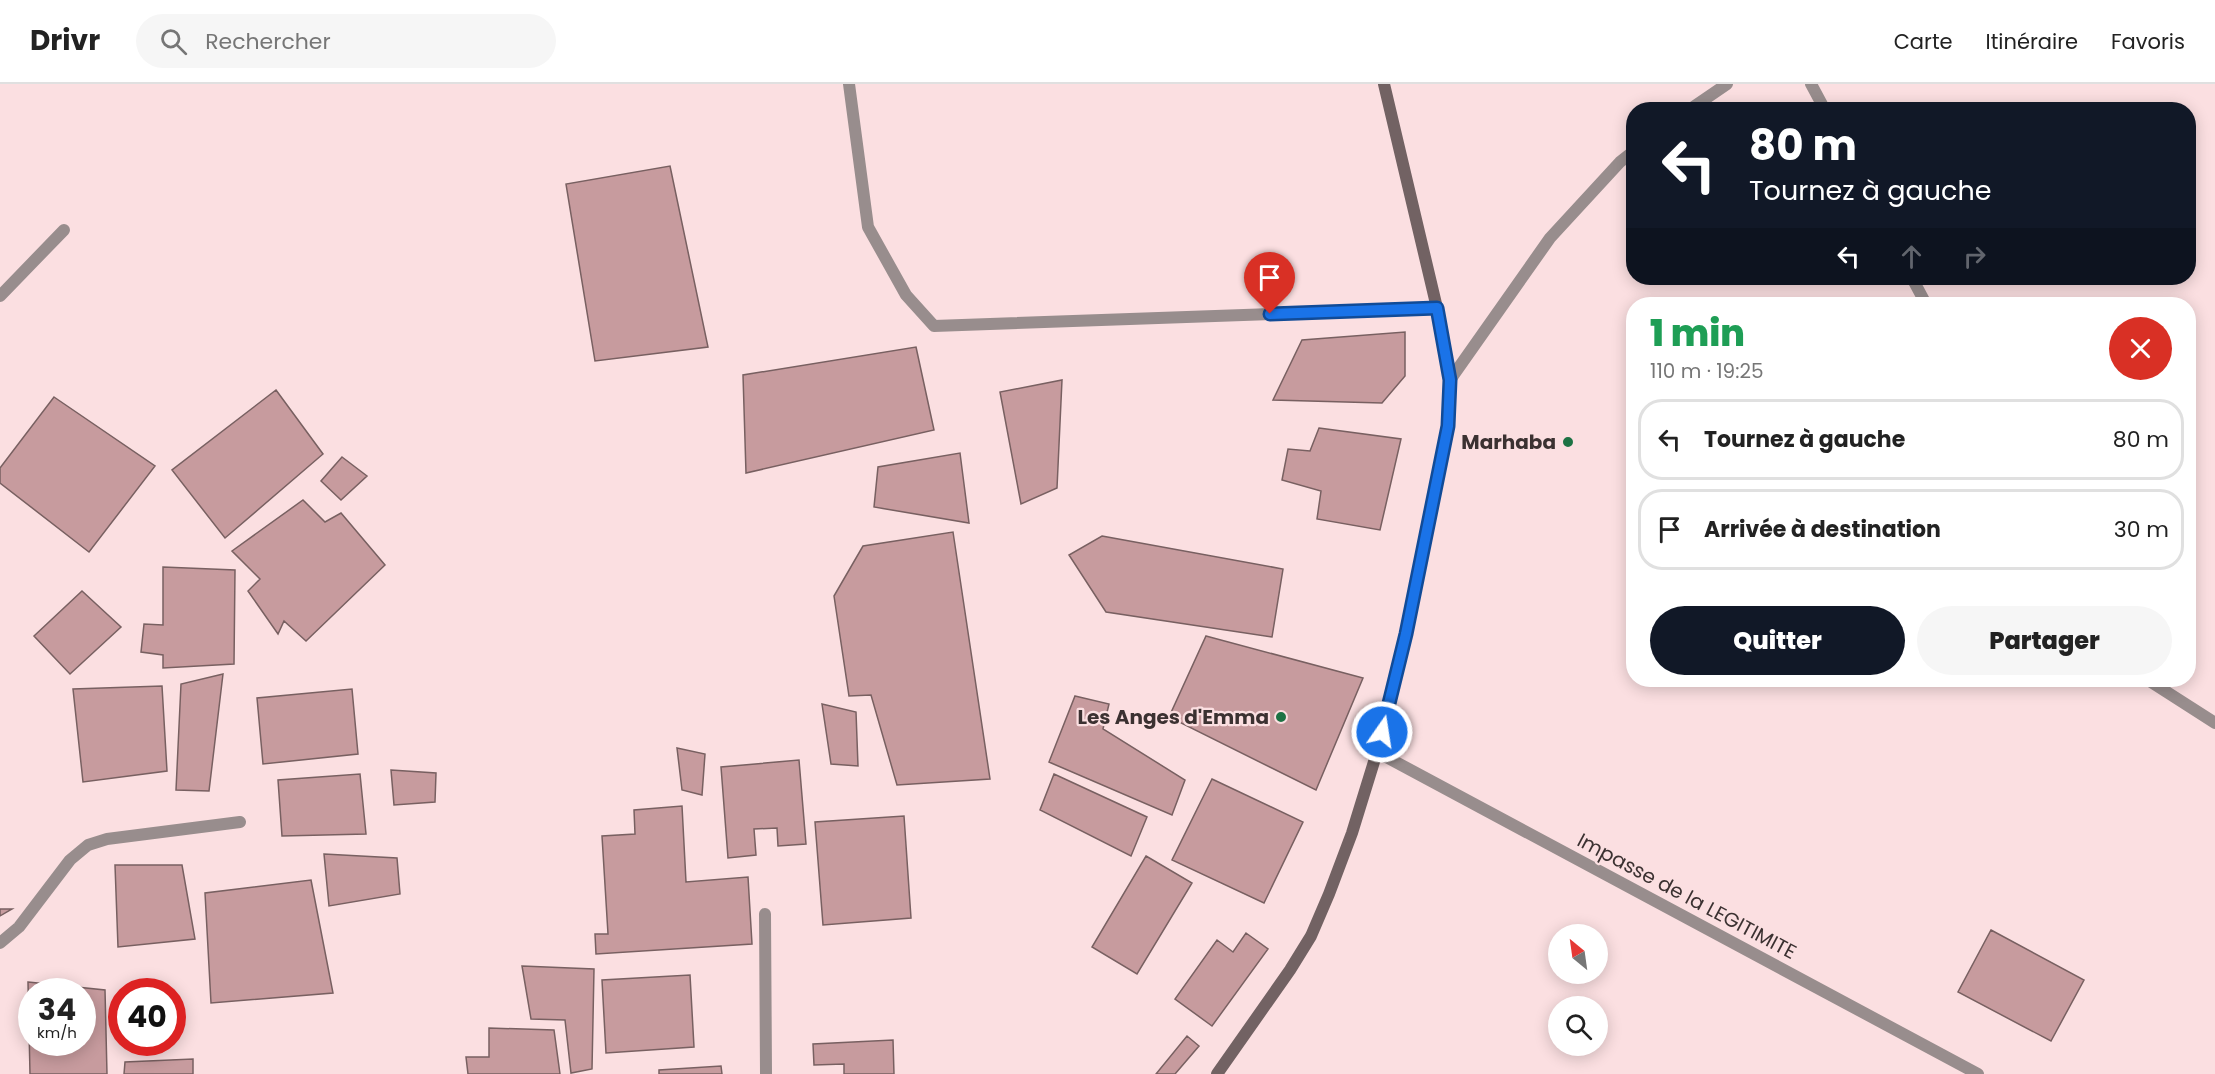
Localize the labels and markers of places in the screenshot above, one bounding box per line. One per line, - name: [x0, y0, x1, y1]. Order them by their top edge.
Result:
- pin: [1244, 252, 1295, 314]
- place label: Marhaba: [1461, 428, 1556, 456]
- marker: Marhaba: [1561, 435, 1575, 449]
- place label: Les Anges d'Emma: [1077, 703, 1269, 731]
- marker: Les Anges d'Emma: [1274, 710, 1288, 724]

